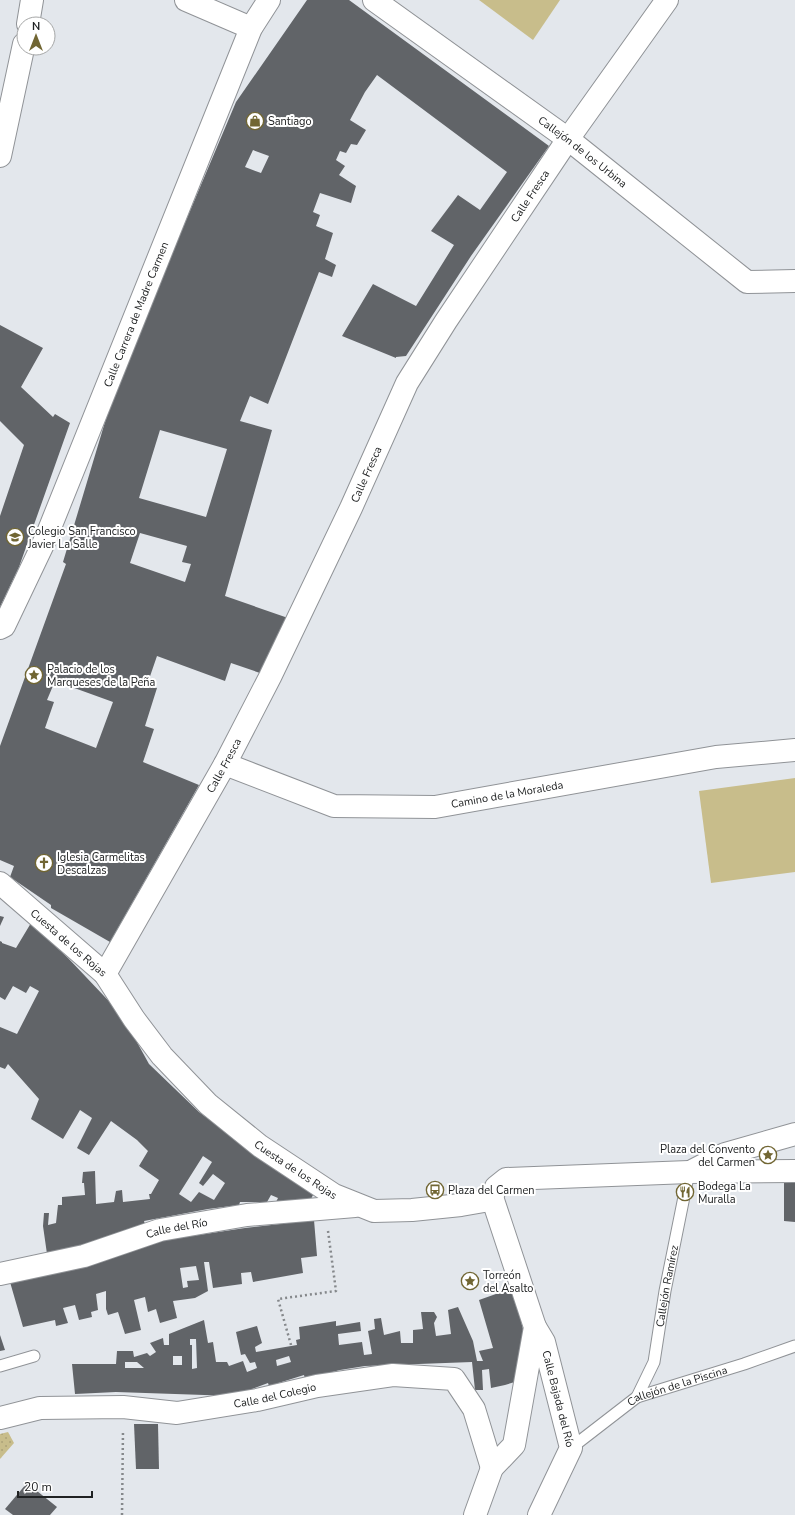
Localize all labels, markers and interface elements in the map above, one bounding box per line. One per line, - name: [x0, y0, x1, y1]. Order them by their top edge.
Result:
- north arrow: [16, 16, 56, 56]
- text: N: [32, 19, 40, 34]
- shop icon: Santiago: [245, 111, 265, 131]
- street label: Callejón de los Urbina: [535, 113, 630, 191]
- place label: Santiago: [268, 114, 312, 129]
- street label: Calle Fresca: [507, 167, 553, 225]
- street label: Calle Carrera de Madre Carmen: [100, 240, 172, 389]
- street label: Calle Fresca: [347, 444, 386, 505]
- place label: Colegio San Francisco Javier La Salle: [27, 524, 136, 552]
- school or university icon: Colegio San Francisco Javier La Salle: [5, 527, 25, 547]
- place label: Palacio de los Marqueses de la Peña: [47, 662, 156, 690]
- place icon: Palacio de los Marqueses de la Peña: [24, 665, 44, 685]
- street label: Calle Fresca: [203, 736, 245, 796]
- street label: Camino de la Moraleda: [450, 777, 565, 812]
- place label: Iglesia Carmelitas Descalzas: [57, 850, 145, 878]
- church icon: Iglesia Carmelitas Descalzas: [34, 853, 54, 873]
- street label: Cuesta de los Rojas: [27, 906, 110, 980]
- street label: Cuesta de los Rojas: [251, 1137, 340, 1203]
- place label: Plaza del Convento del Carmen: [660, 1142, 755, 1170]
- place icon: Plaza del Convento del Carmen: [758, 1145, 778, 1165]
- place label: Bodega La Muralla: [698, 1179, 751, 1207]
- bus stop icon: Plaza del Carmen: [425, 1180, 445, 1200]
- restaurant icon: Bodega La Muralla: [675, 1182, 695, 1202]
- place label: Plaza del Carmen: [448, 1183, 535, 1198]
- street label: Calle del Río: [144, 1215, 209, 1242]
- street label: Callejón Ramírez: [653, 1244, 682, 1328]
- place label: Torreón del Asalto: [483, 1268, 534, 1296]
- place icon: Torreón del Asalto: [460, 1271, 480, 1291]
- street label: Calle Bajada del Río: [538, 1349, 578, 1449]
- street label: Callejón de la Piscina: [624, 1363, 729, 1410]
- street label: Calle del Colegio: [233, 1379, 318, 1412]
- scale bar: [18, 1473, 92, 1499]
- text: 20 m: [24, 1479, 52, 1495]

